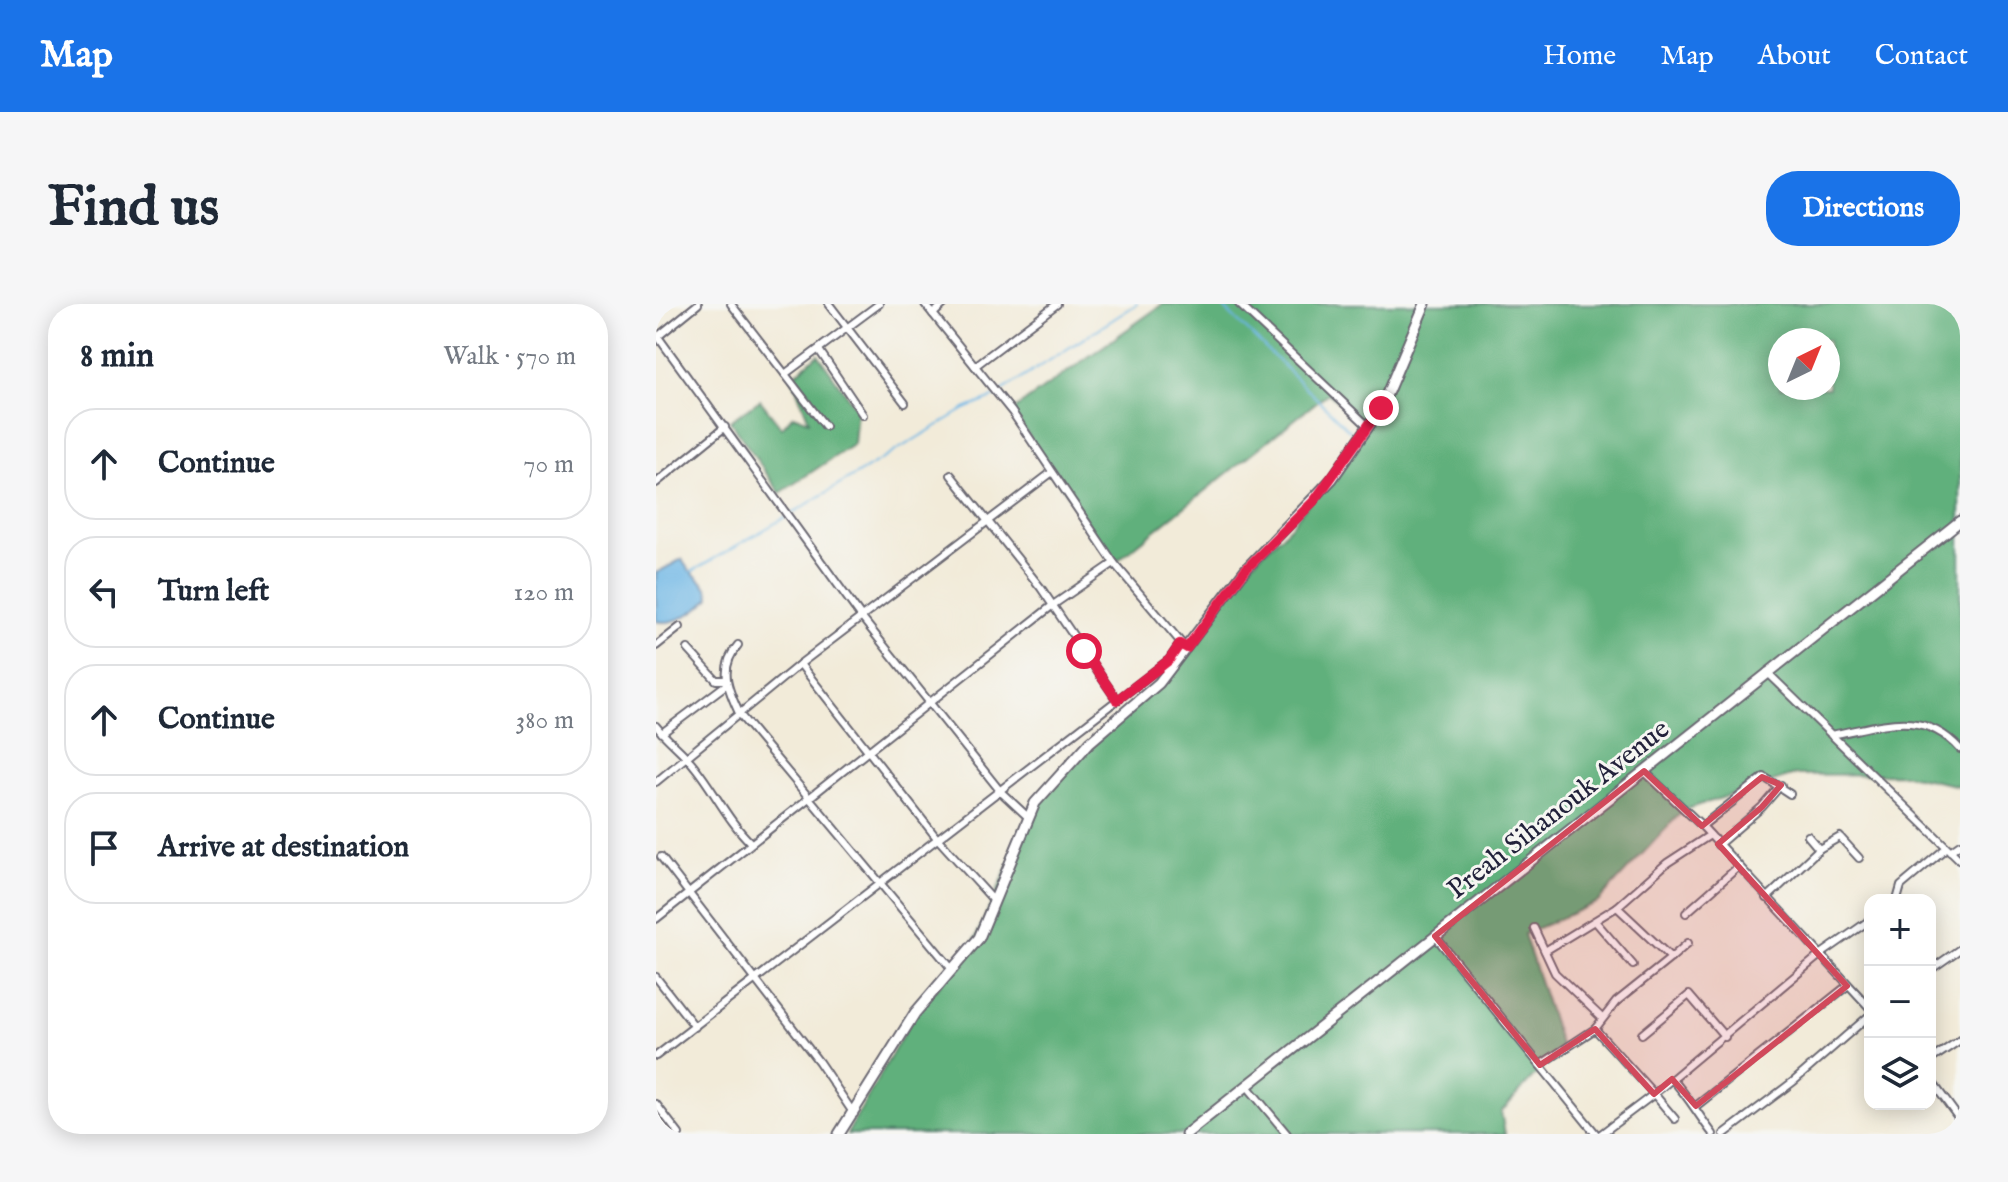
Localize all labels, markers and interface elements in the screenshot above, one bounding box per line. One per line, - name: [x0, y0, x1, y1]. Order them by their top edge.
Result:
- text: Map: [40, 32, 113, 80]
- text: Home: [1543, 39, 1616, 74]
- text: Map: [1660, 39, 1714, 74]
- text: About: [1758, 39, 1831, 74]
- text: Contact: [1875, 39, 1968, 74]
- button: Directions: [1766, 171, 1960, 246]
- text: Find us: [48, 173, 219, 244]
- north arrow: [1768, 328, 1840, 400]
- text: 8 min: [80, 335, 154, 378]
- text: Walk · 570 m: [443, 340, 576, 373]
- route end: [1363, 390, 1399, 426]
- icon: ahead: [82, 442, 126, 486]
- text: Continue: [158, 445, 275, 483]
- text: 70 m: [523, 448, 574, 481]
- icon: left: [82, 570, 126, 614]
- text: Turn left: [158, 573, 269, 611]
- text: 120 m: [514, 576, 574, 609]
- route start: [1066, 633, 1102, 669]
- icon: ahead: [82, 698, 126, 742]
- text: Continue: [158, 701, 275, 739]
- text: 380 m: [516, 704, 574, 737]
- street label: Preah Sihanouk Avenue: [1441, 712, 1677, 908]
- icon: arrive: [82, 826, 126, 870]
- text: Arrive at destination: [158, 829, 409, 867]
- map controls: [1864, 894, 1936, 1110]
- button: +: [1864, 894, 1936, 966]
- button: −: [1864, 966, 1936, 1038]
- button: layers: [1864, 1038, 1936, 1110]

